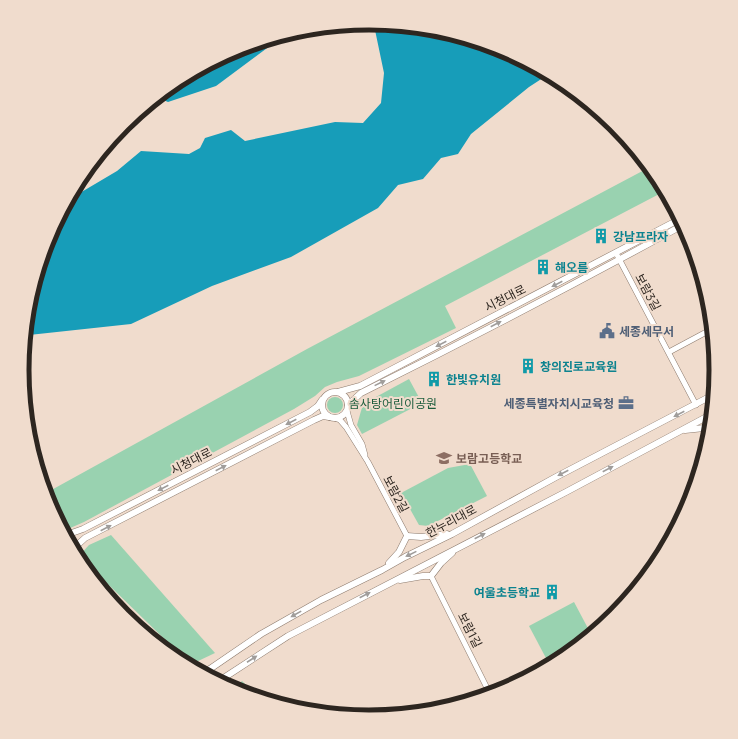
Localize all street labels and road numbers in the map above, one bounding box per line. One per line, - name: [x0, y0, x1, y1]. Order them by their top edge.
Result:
- street label: 보람3길: [631, 270, 665, 314]
- street label: 시청대로: [481, 280, 529, 316]
- street label: 시청대로: [167, 443, 215, 479]
- street label: 보람2길: [379, 472, 413, 516]
- street label: 한누리대로: [423, 501, 479, 541]
- street label: 보람1길: [454, 609, 486, 651]

